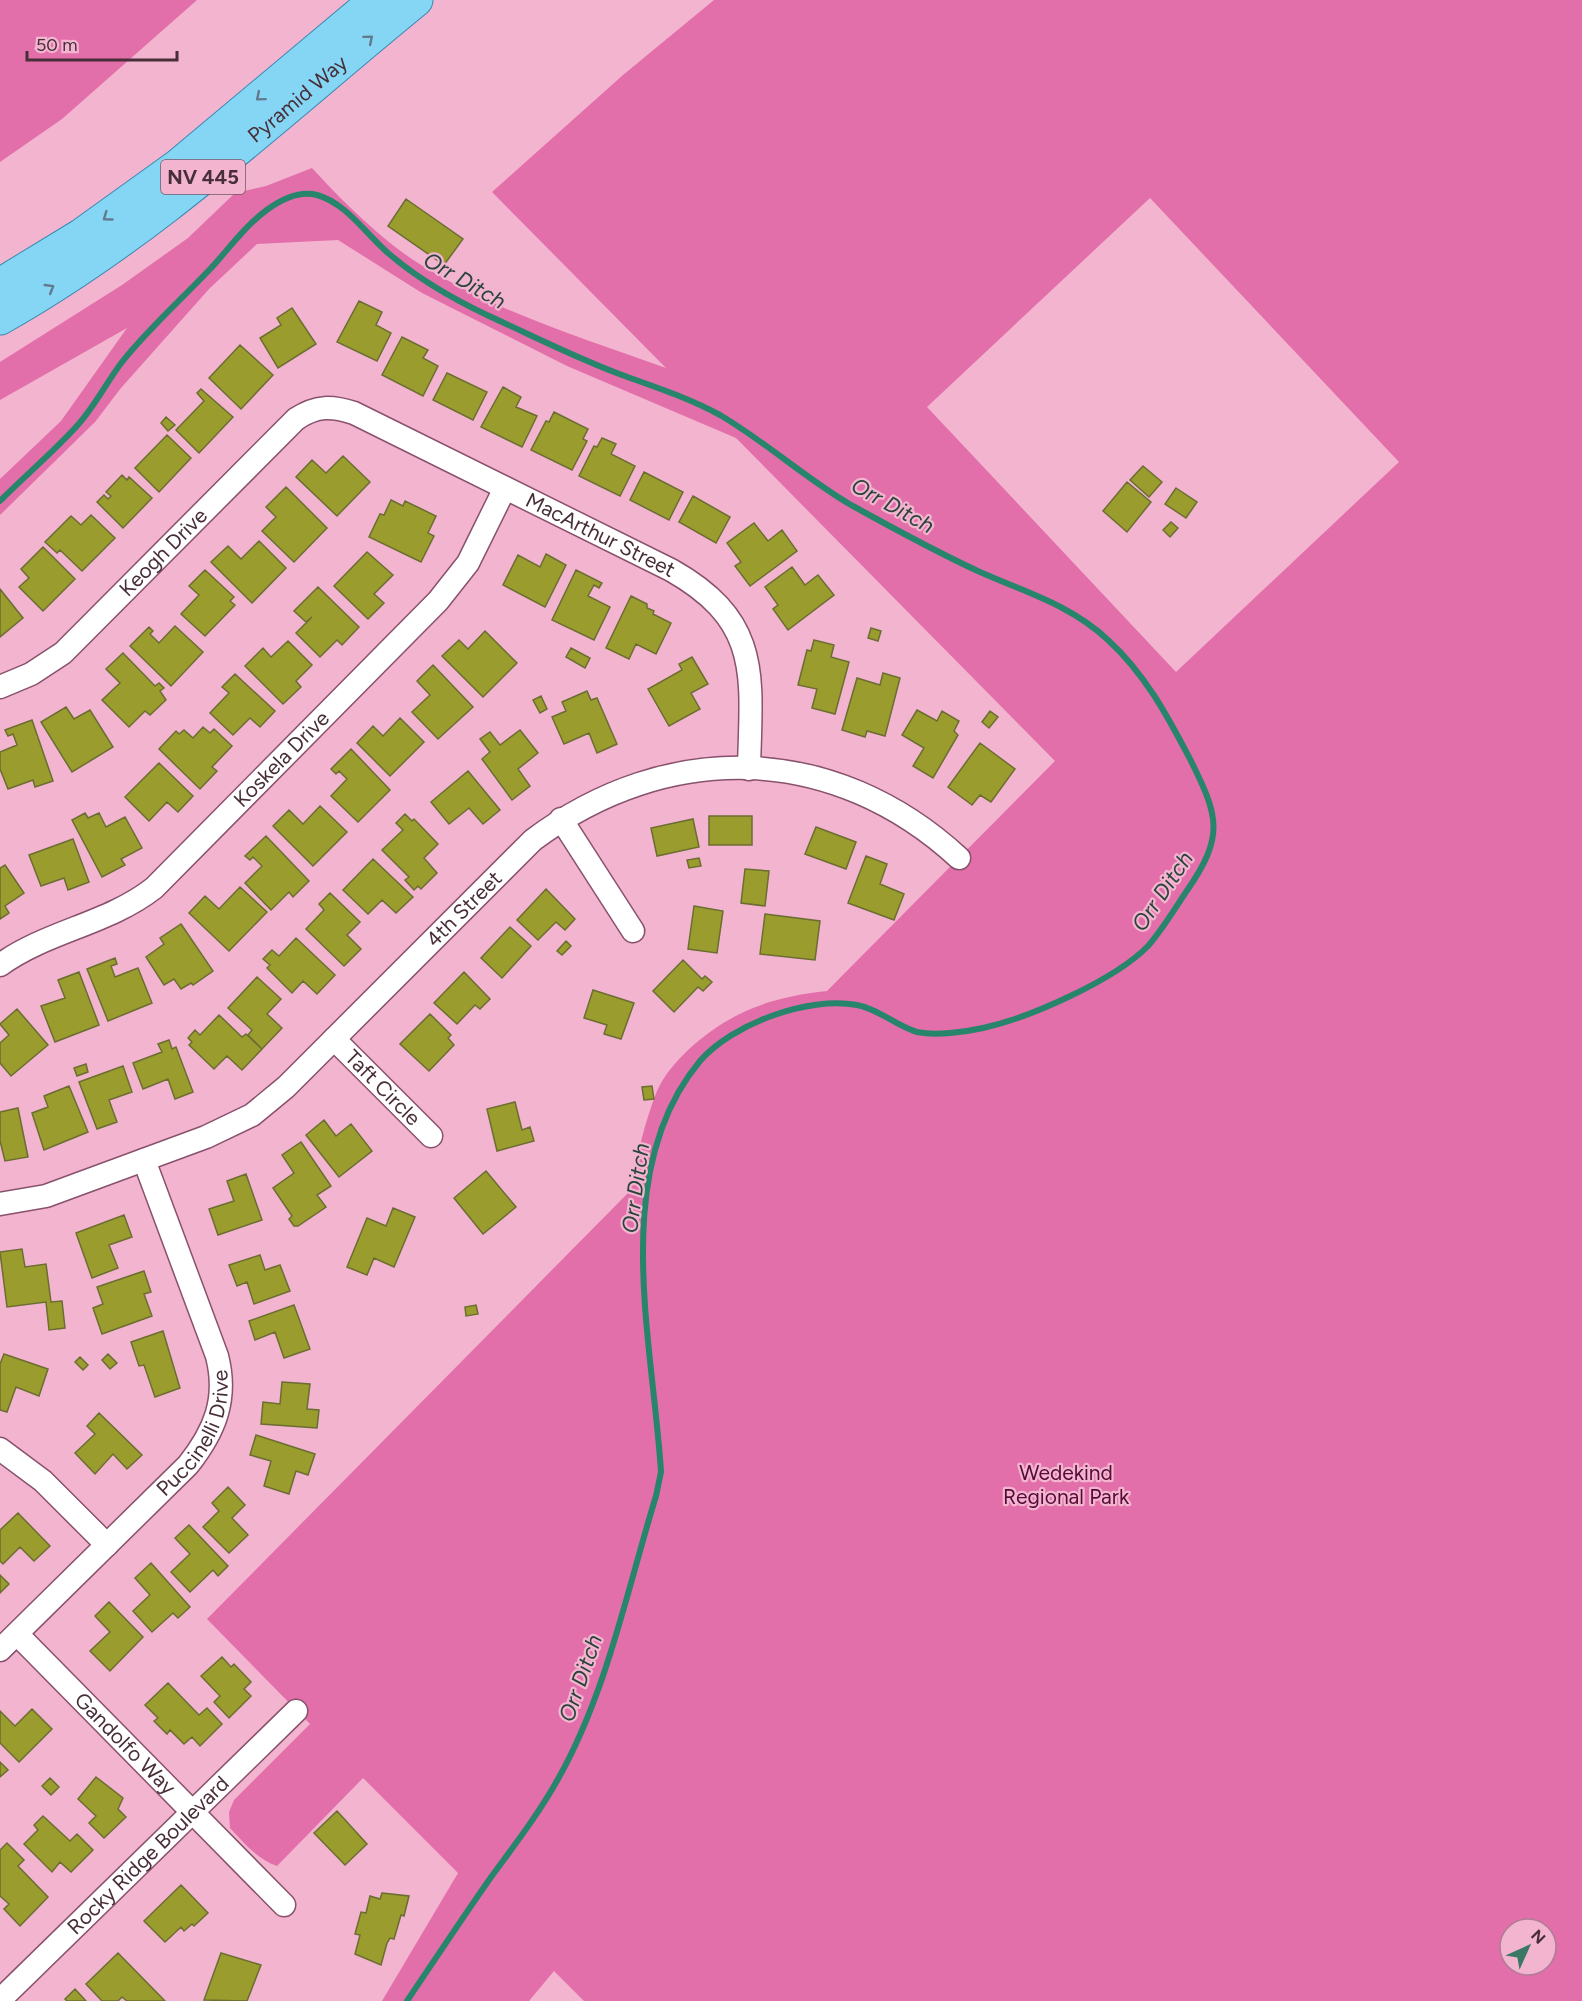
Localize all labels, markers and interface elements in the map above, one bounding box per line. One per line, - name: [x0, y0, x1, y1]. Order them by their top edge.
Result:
- scale bar: [27, 24, 177, 62]
- text: 50 m: [36, 34, 78, 56]
- one-way arrow: [362, 35, 373, 46]
- street label: Pyramid Way: [243, 50, 352, 148]
- one-way arrow: [256, 90, 267, 101]
- road number: NV 445: [161, 160, 245, 194]
- one-way arrow: [102, 210, 113, 221]
- water label: Orr Ditch: [419, 246, 511, 315]
- one-way arrow: [44, 284, 54, 296]
- water label: Orr Ditch: [847, 472, 939, 539]
- street label: MacArthur Street: [522, 487, 680, 582]
- street label: Keogh Drive: [114, 503, 212, 601]
- street label: Koskela Drive: [228, 706, 334, 812]
- water label: Orr Ditch: [1126, 846, 1199, 936]
- street label: 4th Street: [421, 866, 507, 952]
- street label: Taft Circle: [340, 1044, 426, 1130]
- water label: Orr Ditch: [616, 1141, 655, 1235]
- street label: Puccinelli Drive: [151, 1369, 233, 1501]
- park label: Wedekind Regional Park: [1003, 1460, 1130, 1509]
- water label: Orr Ditch: [553, 1631, 608, 1725]
- street label: Gandolfo Way: [70, 1687, 181, 1800]
- street label: Rocky Ridge Boulevard: [62, 1771, 234, 1939]
- north arrow: [1498, 1917, 1558, 1977]
- text: N: [1527, 1926, 1549, 1948]

